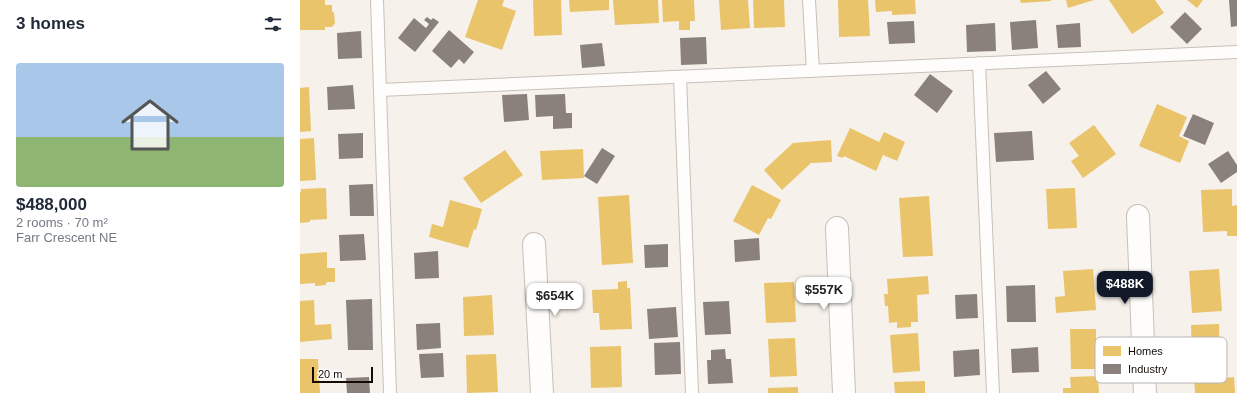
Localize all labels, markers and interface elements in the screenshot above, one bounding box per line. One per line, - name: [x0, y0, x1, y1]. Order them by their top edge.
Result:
- icon: filters: [262, 13, 284, 35]
- text: 3 homes: [16, 14, 85, 33]
- icon: home: [114, 89, 186, 161]
- text: $488,000: [16, 195, 87, 214]
- text: 2 rooms · 70 m²: [16, 215, 108, 230]
- text: Farr Crescent NE: [16, 230, 117, 245]
- pin: $488K: [1097, 271, 1153, 305]
- text: $488K: [1106, 276, 1144, 291]
- pin: $557K: [796, 277, 852, 311]
- text: $557K: [805, 282, 843, 297]
- pin: $654K: [527, 283, 583, 317]
- text: $654K: [536, 288, 574, 303]
- legend: [1095, 337, 1227, 383]
- text: Homes: [1128, 345, 1163, 357]
- text: Industry: [1128, 363, 1168, 375]
- scale bar: [312, 365, 373, 384]
- text: 20 m: [318, 368, 342, 380]

